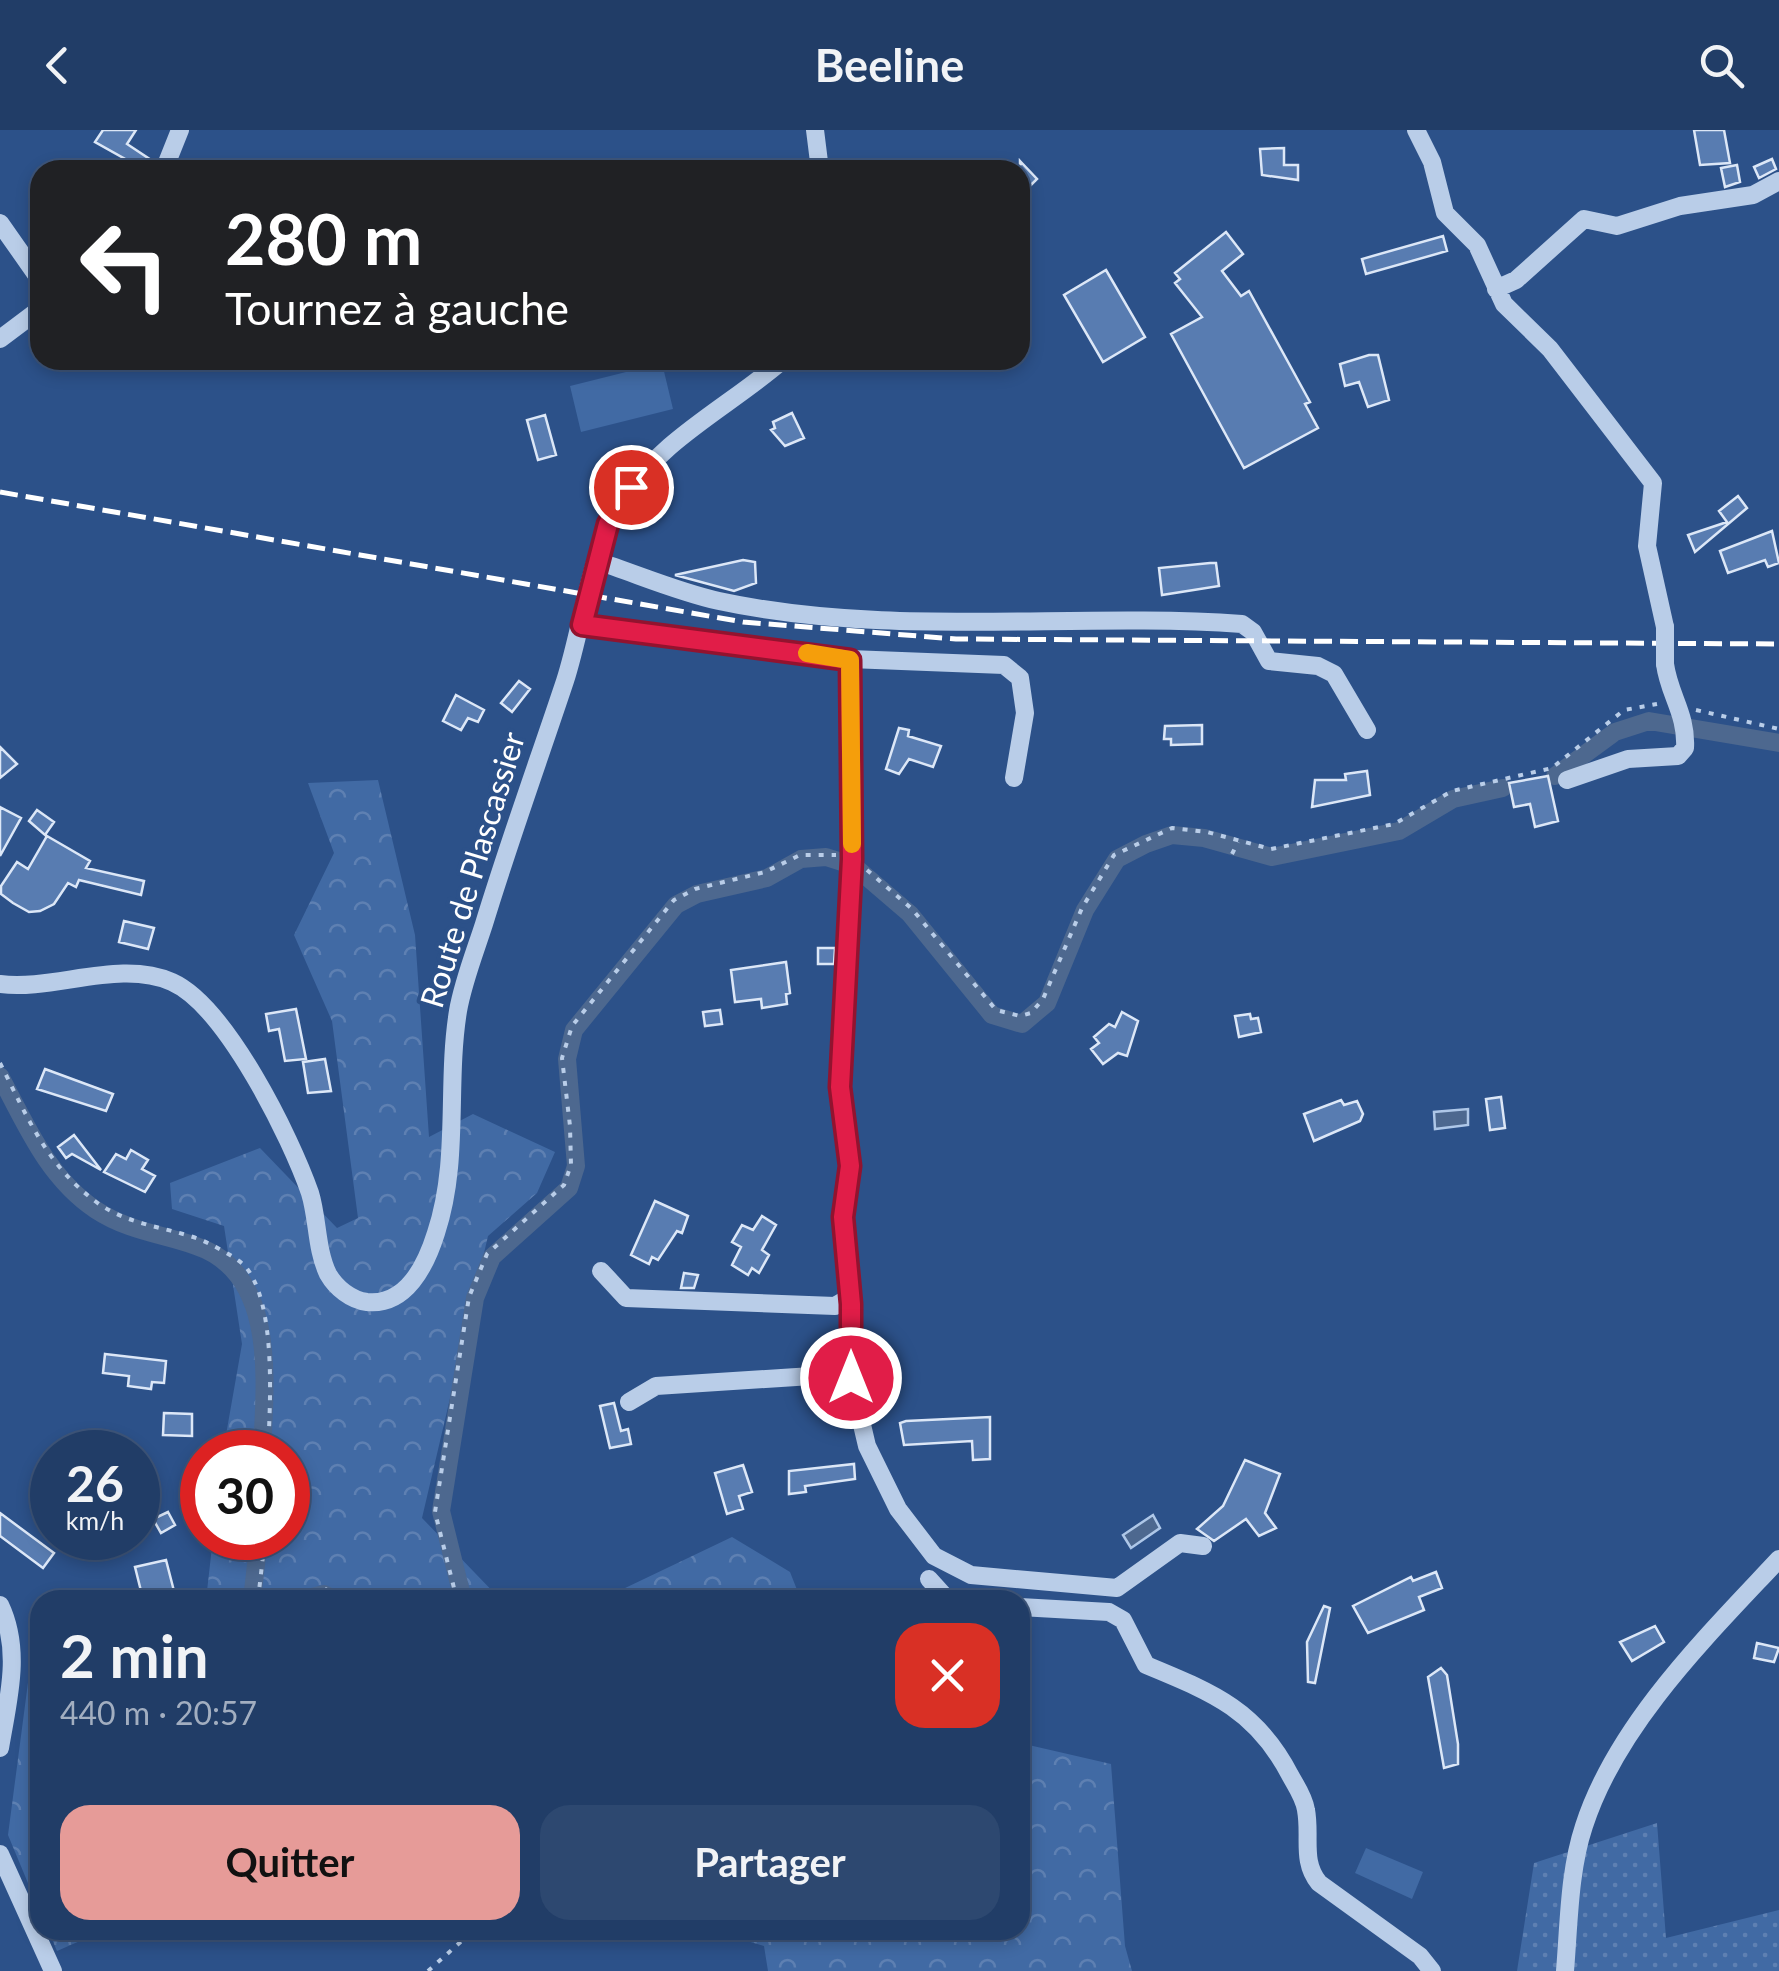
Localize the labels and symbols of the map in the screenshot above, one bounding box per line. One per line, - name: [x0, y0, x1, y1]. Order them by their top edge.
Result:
- pin: [589, 445, 674, 530]
- street label: Route de Plascassier: [411, 727, 532, 1012]
- position arrow: [799, 1326, 903, 1430]
- speed limit sign: 30: [180, 1430, 310, 1560]

